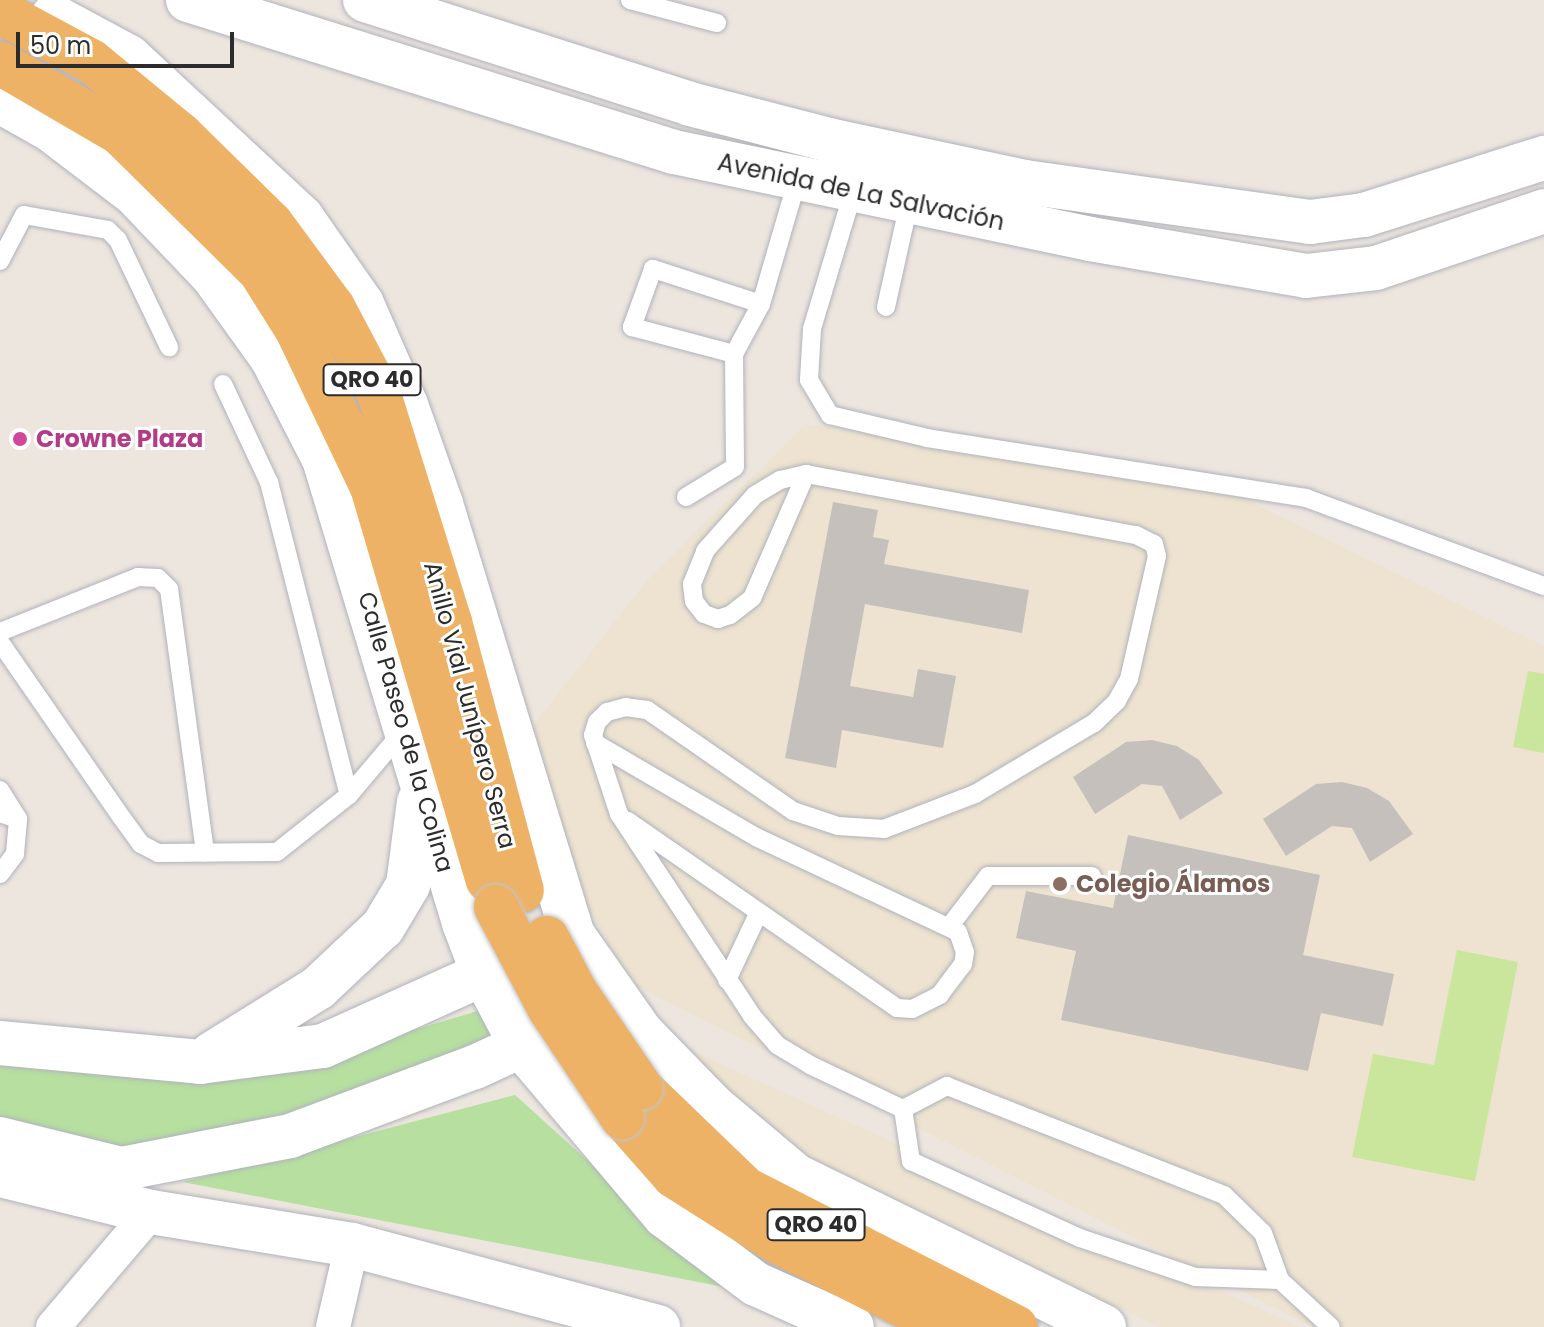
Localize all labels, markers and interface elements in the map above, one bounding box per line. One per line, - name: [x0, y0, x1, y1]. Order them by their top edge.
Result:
- scale bar: [20, 16, 238, 66]
- text: 50 m: [30, 29, 91, 62]
- street label: Avenida de La Salvación: [715, 148, 1007, 236]
- road number: QRO 40: [322, 362, 422, 398]
- place label: Crowne Plaza: [36, 425, 203, 453]
- marker: Crowne Plaza: [11, 430, 29, 448]
- street label: Anillo Vial Junípero Serra: [418, 558, 522, 852]
- street label: Calle Paseo de la Colina: [352, 588, 460, 876]
- place label: Colegio Álamos: [1076, 870, 1270, 898]
- marker: Colegio Álamos: [1051, 875, 1069, 893]
- road number: QRO 40: [766, 1207, 866, 1243]

